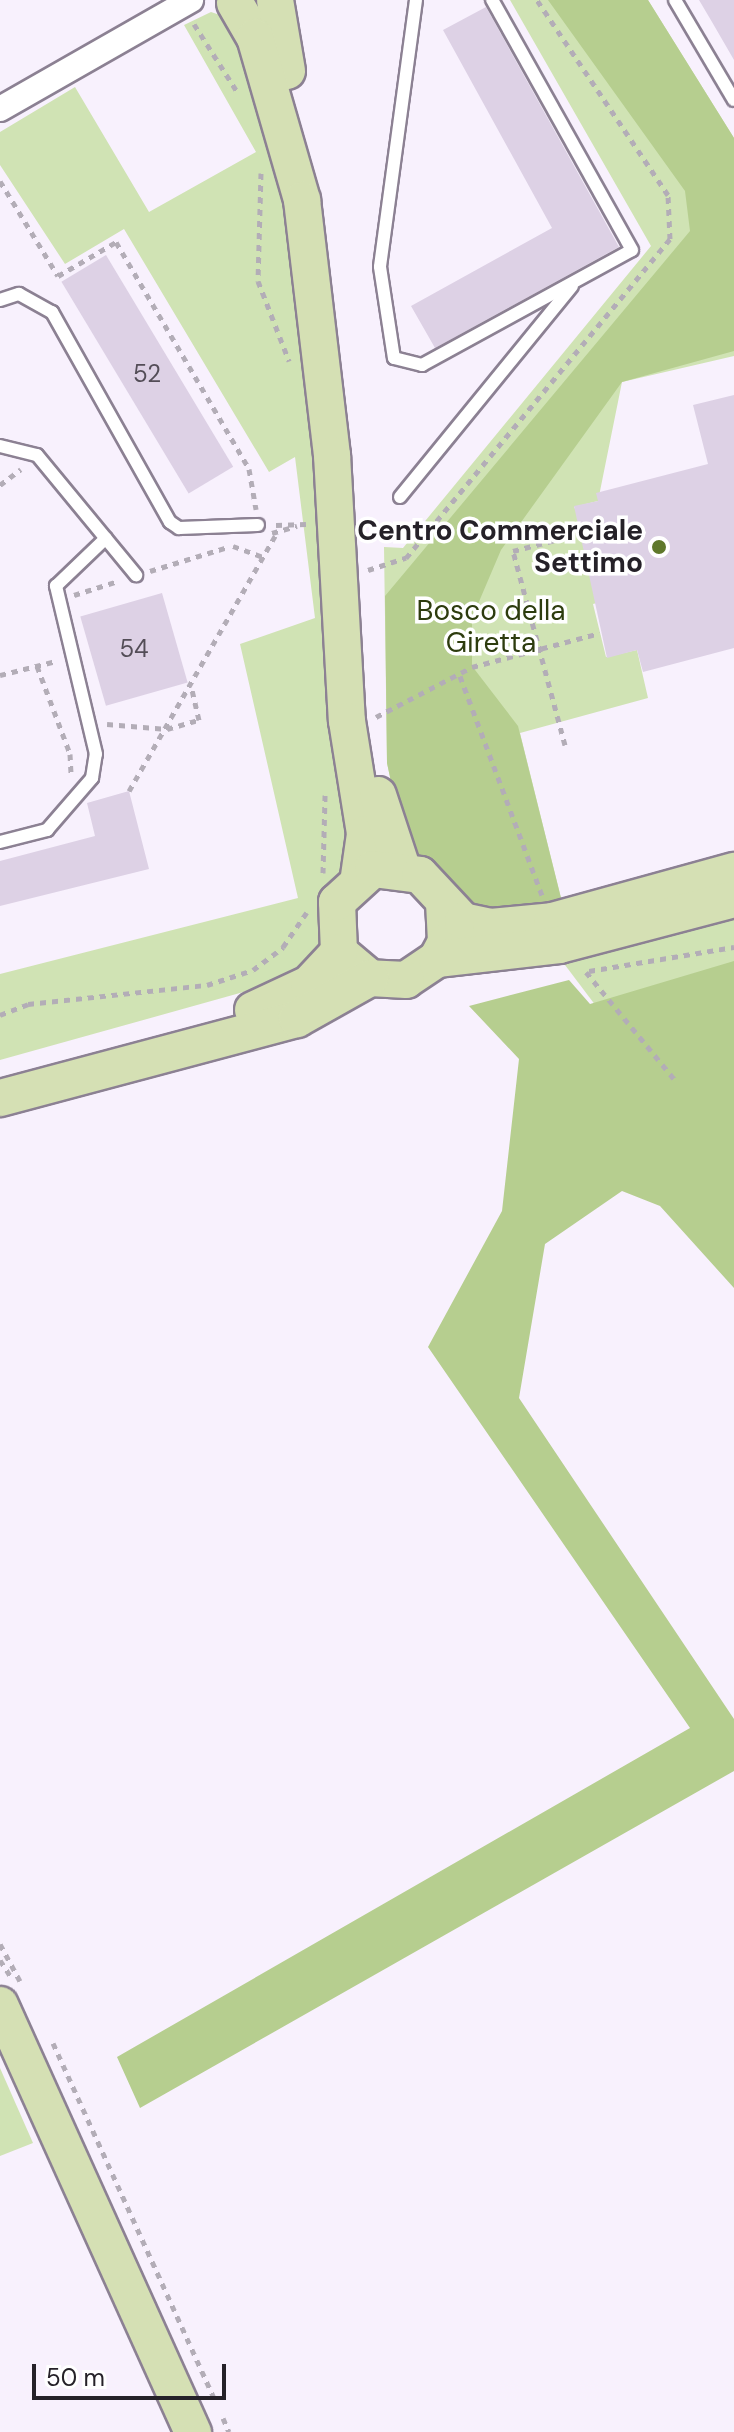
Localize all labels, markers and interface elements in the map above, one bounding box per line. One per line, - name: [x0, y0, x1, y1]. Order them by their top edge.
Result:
- house number: 52: [133, 360, 161, 388]
- place label: Centro Commerciale Settimo: [357, 514, 643, 580]
- marker: Centro Commerciale Settimo: [650, 538, 668, 556]
- park label: Bosco della Giretta: [417, 594, 565, 660]
- house number: 54: [119, 635, 149, 663]
- scale bar: [36, 2348, 230, 2398]
- text: 50 m: [46, 2362, 105, 2393]

